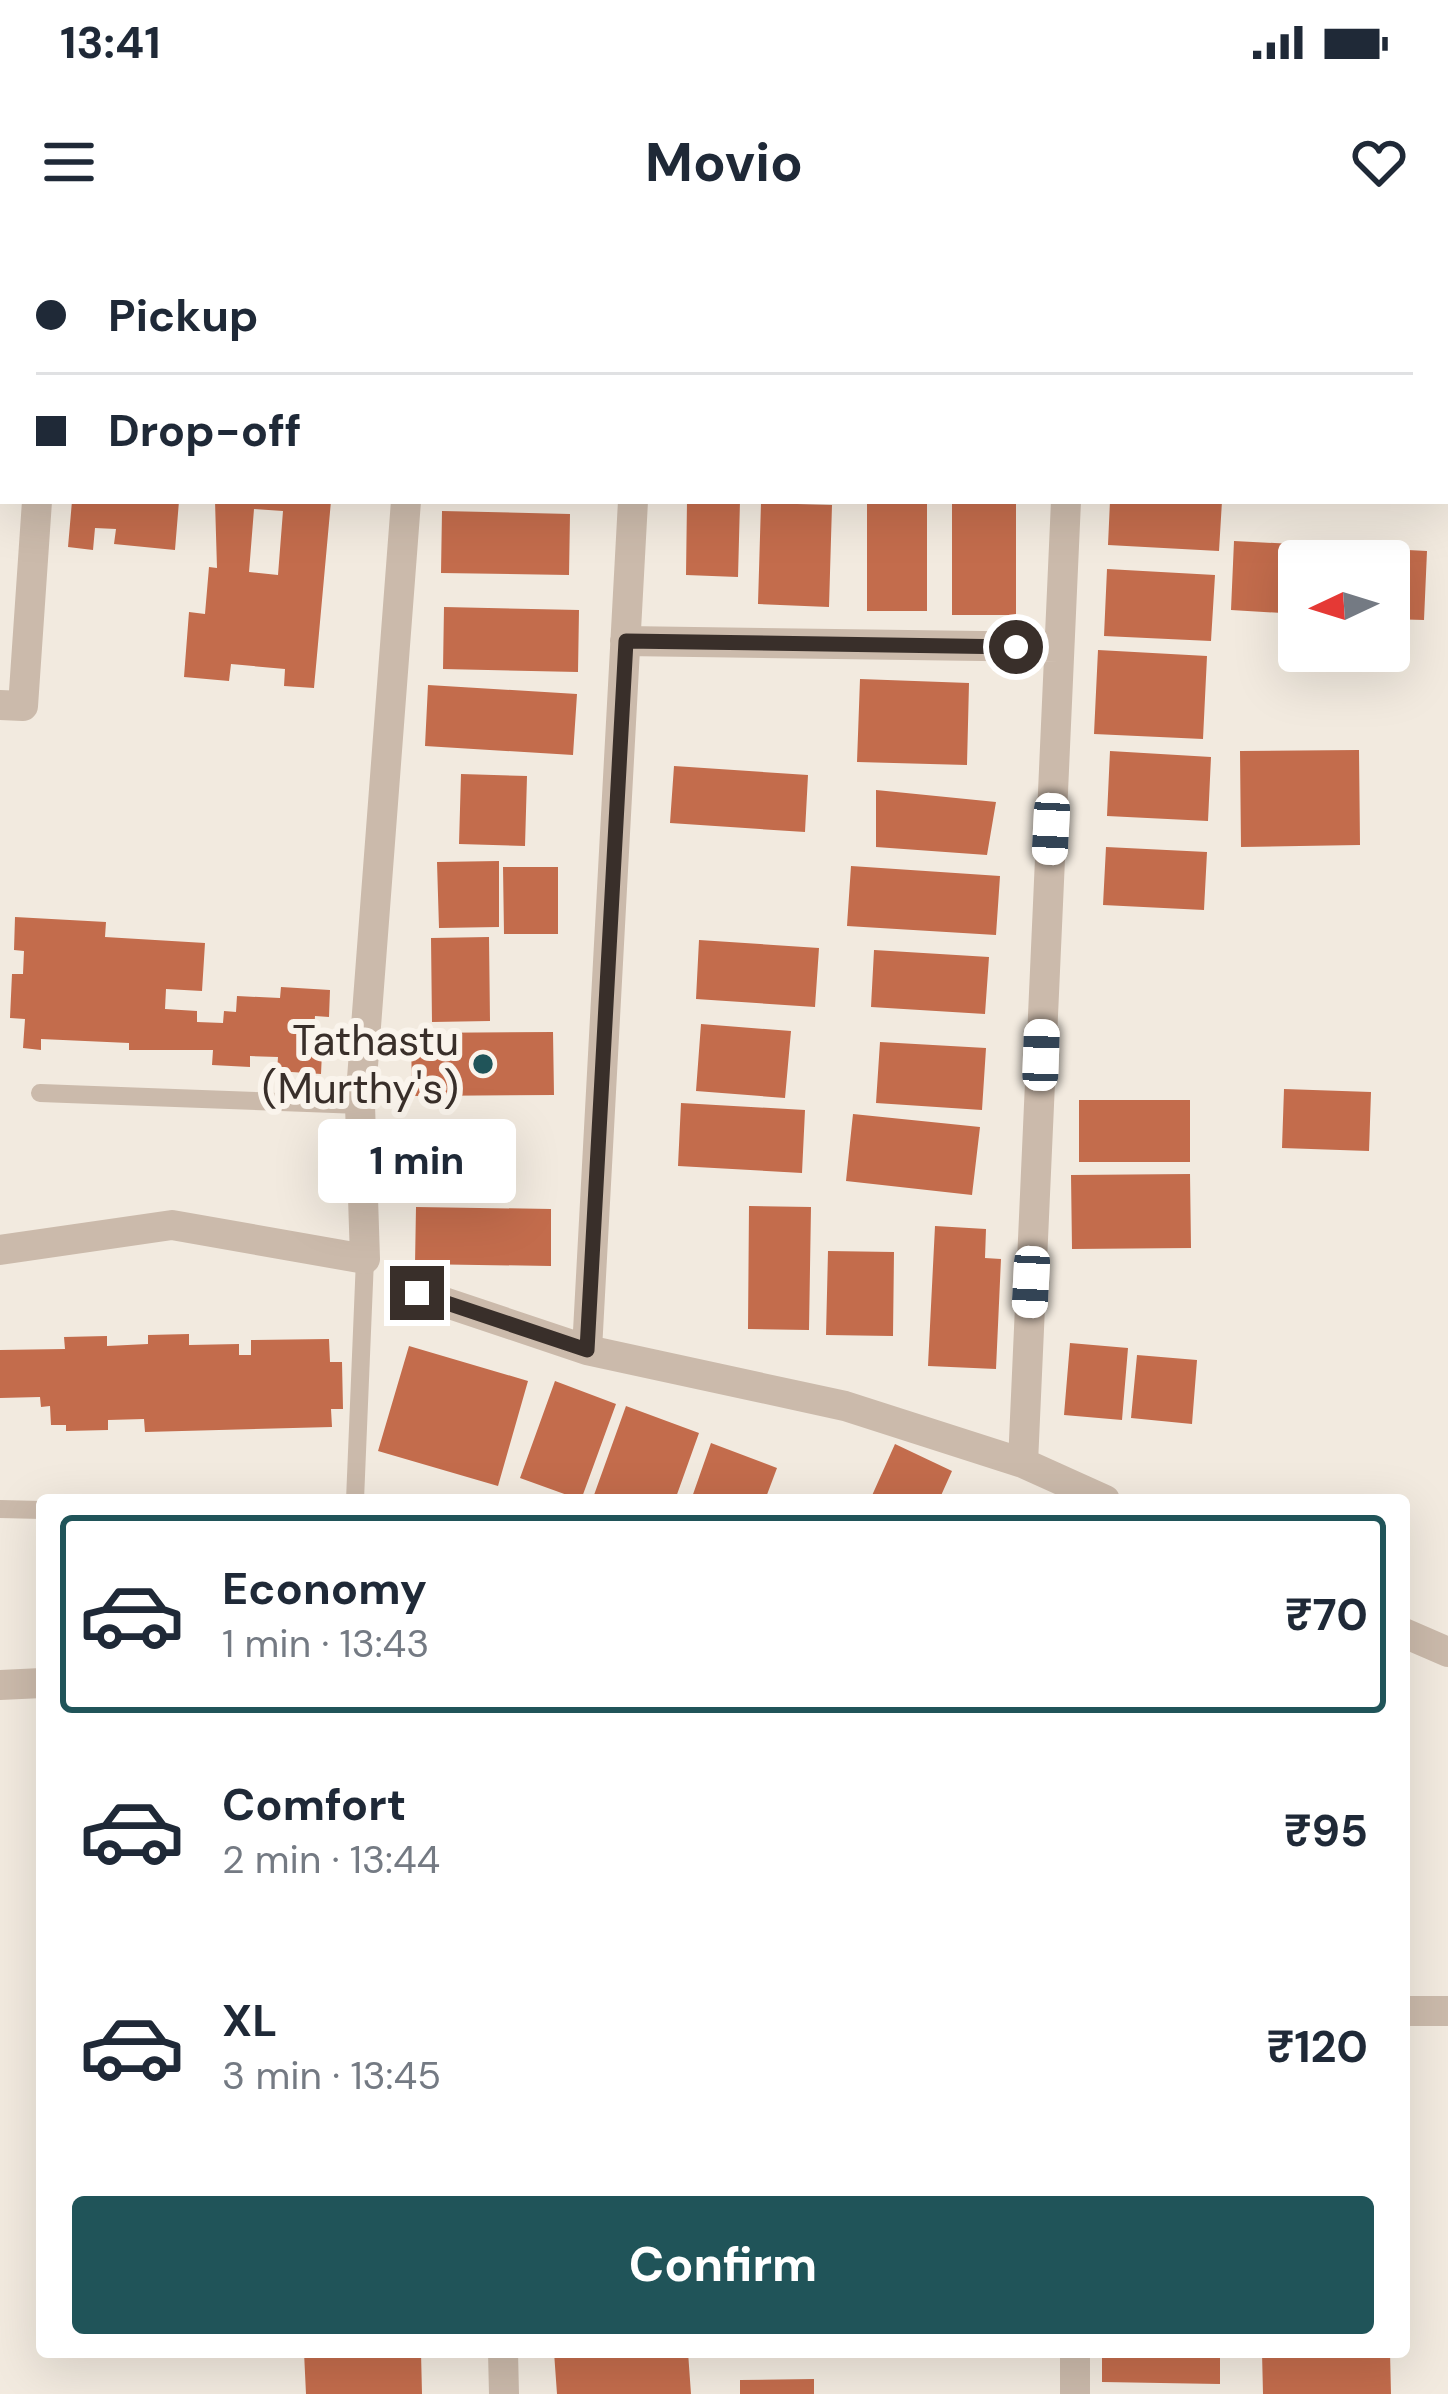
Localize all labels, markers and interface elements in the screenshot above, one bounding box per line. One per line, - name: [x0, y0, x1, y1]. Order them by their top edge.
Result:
- text: 13:41: [60, 13, 161, 72]
- text: Movio: [645, 127, 803, 198]
- icon: menu: [36, 129, 102, 195]
- icon: heart: [1346, 129, 1412, 195]
- text: Pickup: [108, 286, 258, 345]
- text: Drop-off: [108, 401, 302, 460]
- north arrow: [1278, 540, 1410, 672]
- map controls: [1278, 540, 1410, 672]
- route start: [989, 620, 1043, 674]
- car: [1031, 792, 1071, 866]
- place label: Tathastu (Murthy's): [262, 1013, 459, 1116]
- car: [1022, 1018, 1060, 1092]
- marker: Tathastu (Murthy's): [470, 1051, 496, 1077]
- callout: 1 min: [318, 1119, 516, 1203]
- text: 1 min: [370, 1135, 464, 1186]
- car: [1011, 1245, 1051, 1319]
- route end: [390, 1266, 444, 1320]
- text: Economy: [222, 1559, 427, 1618]
- icon: car: [78, 1560, 186, 1668]
- text: ₹70: [1285, 1585, 1368, 1644]
- text: 1 min · 13:43: [222, 1618, 429, 1669]
- text: Comfort: [222, 1775, 406, 1834]
- icon: car: [78, 1776, 186, 1884]
- text: ₹95: [1284, 1801, 1368, 1860]
- text: 2 min · 13:44: [222, 1834, 440, 1885]
- text: XL: [222, 1991, 277, 2050]
- icon: car: [78, 1992, 186, 2100]
- text: ₹120: [1266, 2017, 1368, 2076]
- text: 3 min · 13:45: [222, 2050, 441, 2101]
- button: Confirm: [72, 2196, 1374, 2334]

